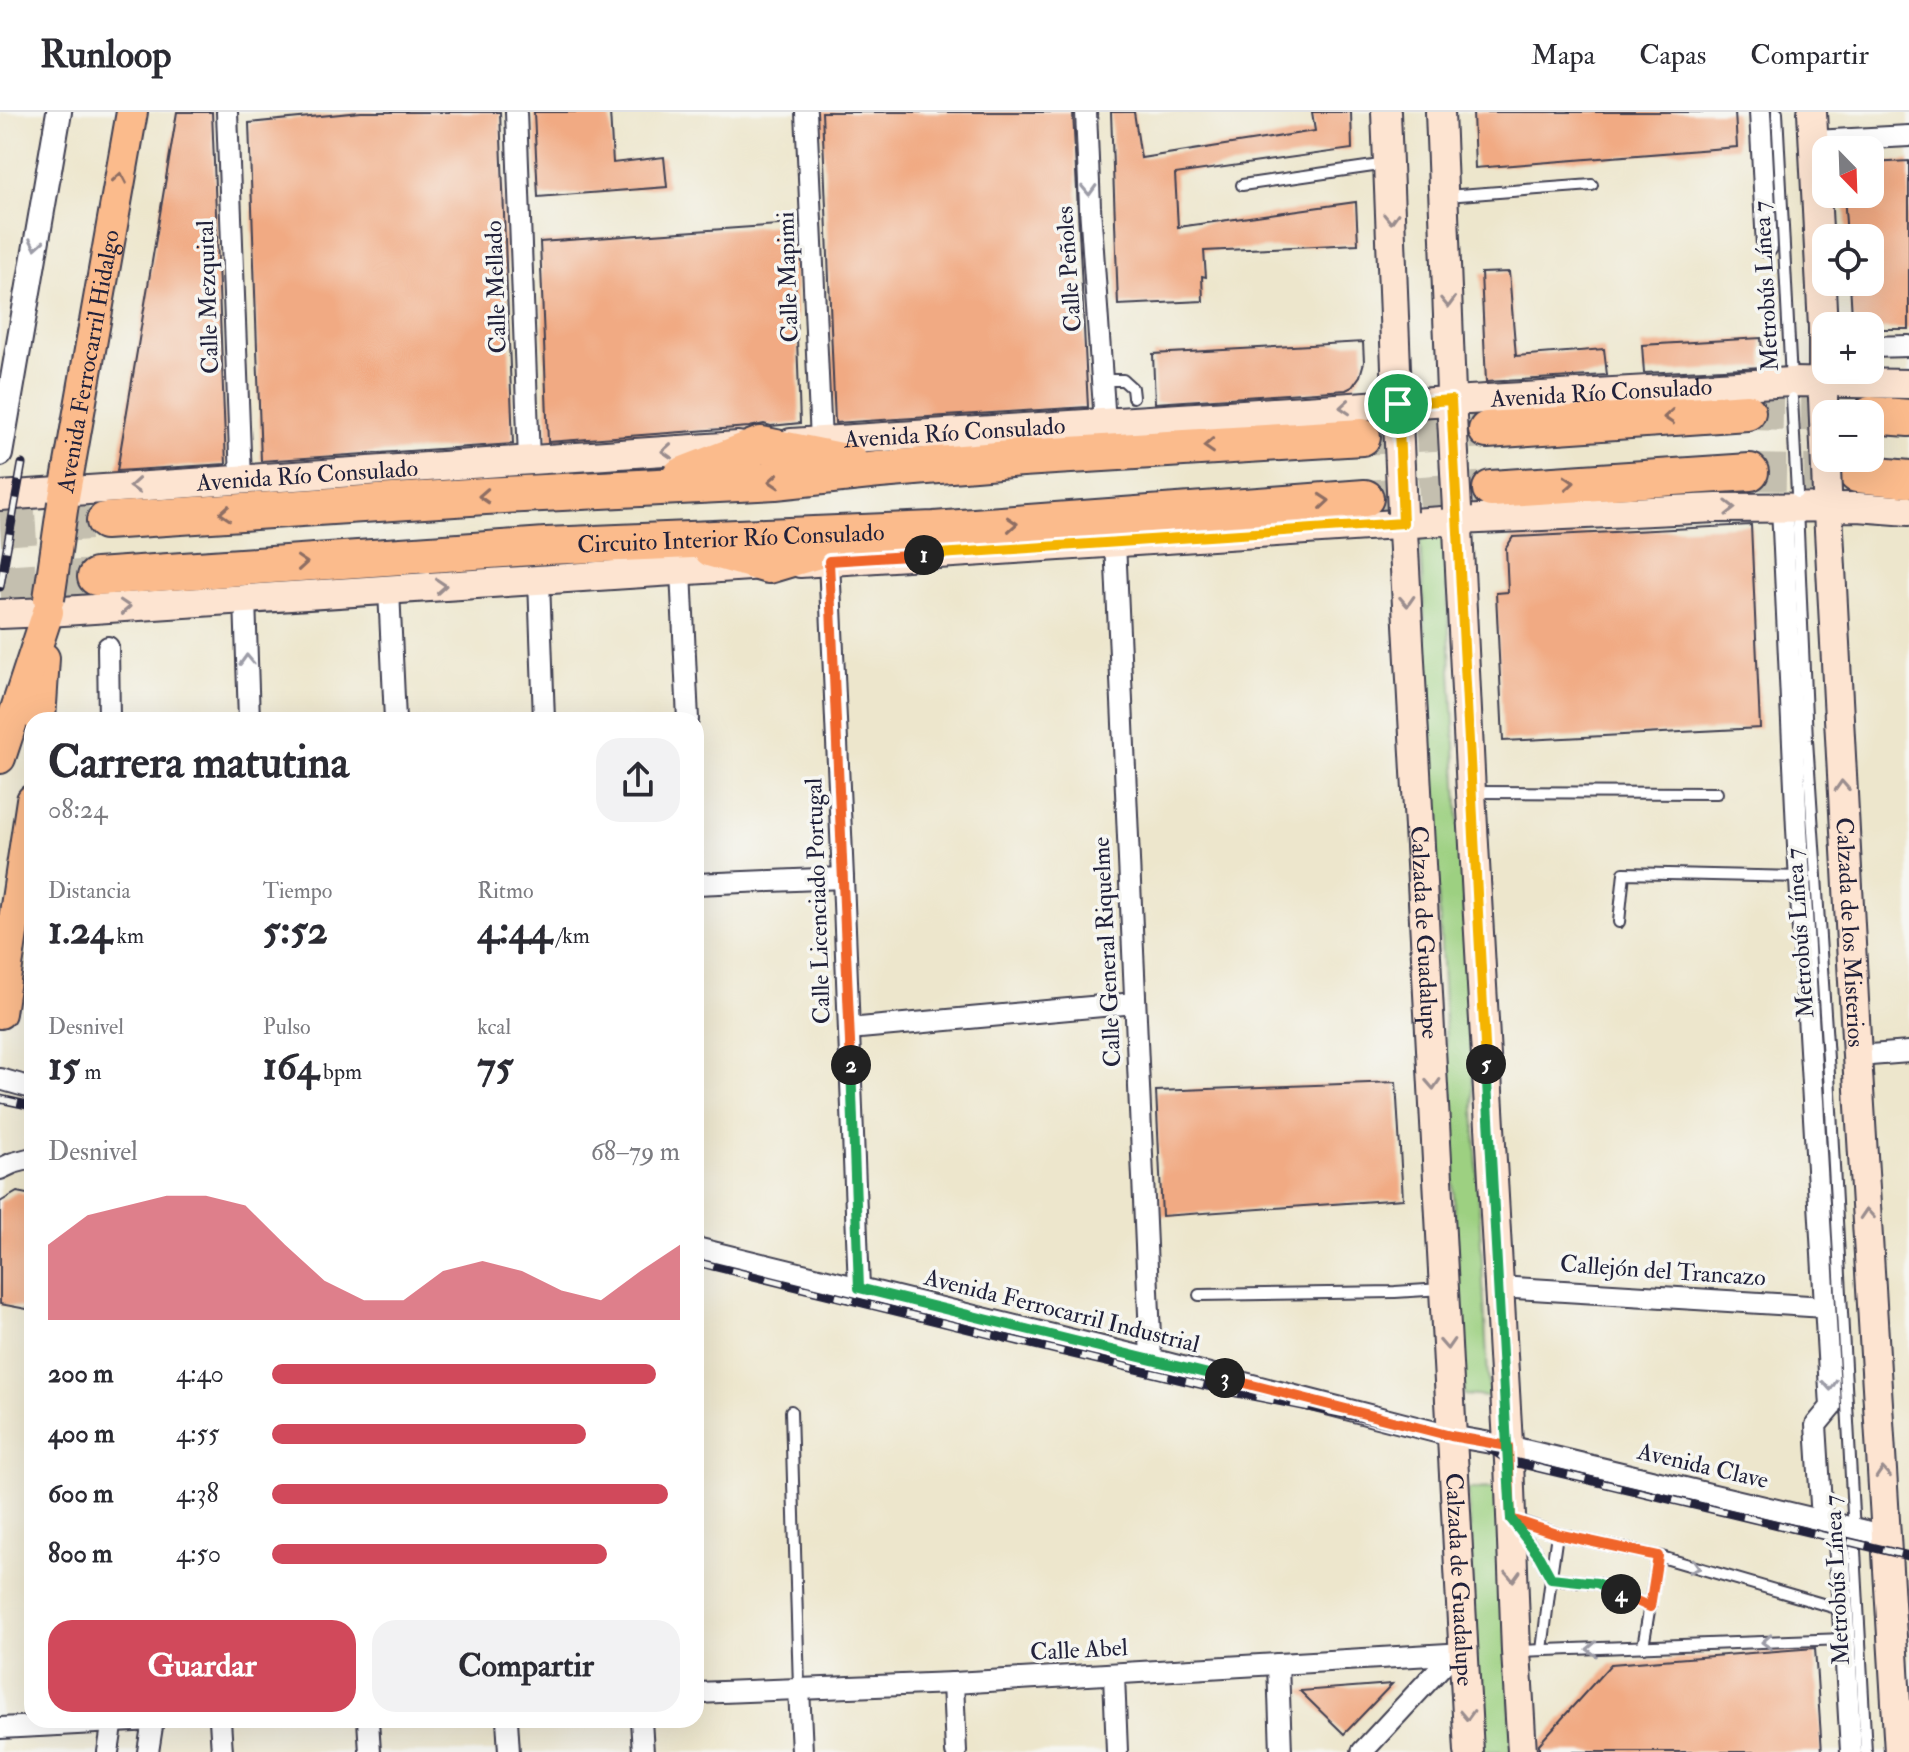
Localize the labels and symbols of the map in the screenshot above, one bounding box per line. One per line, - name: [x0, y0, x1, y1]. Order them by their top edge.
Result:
- north arrow: [1812, 136, 1884, 208]
- one-way arrow: [111, 172, 128, 185]
- one-way arrow: [1080, 184, 1097, 197]
- street label: Metrobús Línea 7: [1746, 200, 1786, 372]
- street label: Calle Peñoles: [1049, 205, 1089, 333]
- street label: Calle Mapimi: [770, 211, 806, 343]
- one-way arrow: [1382, 212, 1399, 225]
- street label: Calle Mezquital: [190, 219, 226, 375]
- street label: Calle Mellado: [478, 220, 514, 354]
- street label: Avenida Ferrocarril Hidalgo: [49, 227, 126, 496]
- one-way arrow: [28, 237, 45, 251]
- one-way arrow: [1439, 296, 1456, 309]
- pin: [1364, 370, 1432, 438]
- street label: Avenida Río Consulado: [1489, 371, 1713, 414]
- one-way arrow: [1338, 398, 1351, 415]
- one-way arrow: [1662, 408, 1675, 425]
- street label: Avenida Río Consulado: [842, 410, 1066, 455]
- one-way arrow: [1202, 438, 1215, 455]
- one-way arrow: [660, 442, 673, 459]
- street label: Avenida Río Consulado: [195, 452, 419, 498]
- one-way arrow: [767, 472, 780, 489]
- one-way arrow: [1563, 475, 1576, 492]
- one-way arrow: [128, 477, 141, 494]
- one-way arrow: [477, 487, 490, 504]
- one-way arrow: [1318, 493, 1331, 510]
- one-way arrow: [1724, 499, 1737, 516]
- one-way arrow: [218, 504, 231, 521]
- one-way arrow: [1006, 516, 1019, 533]
- street label: Circuito Interior Río Consulado: [577, 517, 885, 560]
- pin: 1: [904, 535, 944, 575]
- one-way arrow: [296, 555, 309, 572]
- one-way arrow: [435, 578, 448, 595]
- one-way arrow: [1398, 595, 1415, 608]
- one-way arrow: [119, 599, 132, 616]
- one-way arrow: [238, 653, 255, 666]
- street label: Calle Licenciado Portugal: [798, 777, 838, 1025]
- one-way arrow: [1834, 779, 1851, 792]
- street label: Calzada de los Misterios: [1829, 817, 1872, 1048]
- street label: Calzada de Guadalupe: [1403, 825, 1446, 1040]
- street label: Calle General Riquelme: [1085, 836, 1129, 1068]
- street label: Metrobús Línea 7: [1779, 847, 1821, 1019]
- pin: 5: [1466, 1044, 1506, 1084]
- pin: 2: [831, 1045, 871, 1085]
- one-way arrow: [1424, 1078, 1441, 1091]
- one-way arrow: [1858, 1207, 1875, 1220]
- street label: Callejón del Trancazo: [1559, 1248, 1767, 1294]
- street label: Avenida Ferrocarril Industrial: [920, 1262, 1203, 1360]
- one-way arrow: [1438, 1338, 1455, 1351]
- pin: 3: [1205, 1358, 1245, 1398]
- one-way arrow: [1821, 1379, 1838, 1392]
- street label: Avenida Clave: [1633, 1436, 1772, 1496]
- one-way arrow: [1875, 1466, 1892, 1479]
- street label: Calzada de Guadalupe: [1438, 1472, 1481, 1687]
- street label: Metrobús Línea 7: [1817, 1494, 1857, 1666]
- one-way arrow: [1688, 1558, 1702, 1574]
- one-way arrow: [1505, 1570, 1522, 1583]
- pin: 4: [1601, 1574, 1641, 1614]
- street label: Calle Abel: [1029, 1632, 1129, 1668]
- one-way arrow: [1760, 1634, 1773, 1651]
- one-way arrow: [1585, 1640, 1598, 1657]
- one-way arrow: [1459, 1709, 1476, 1722]

